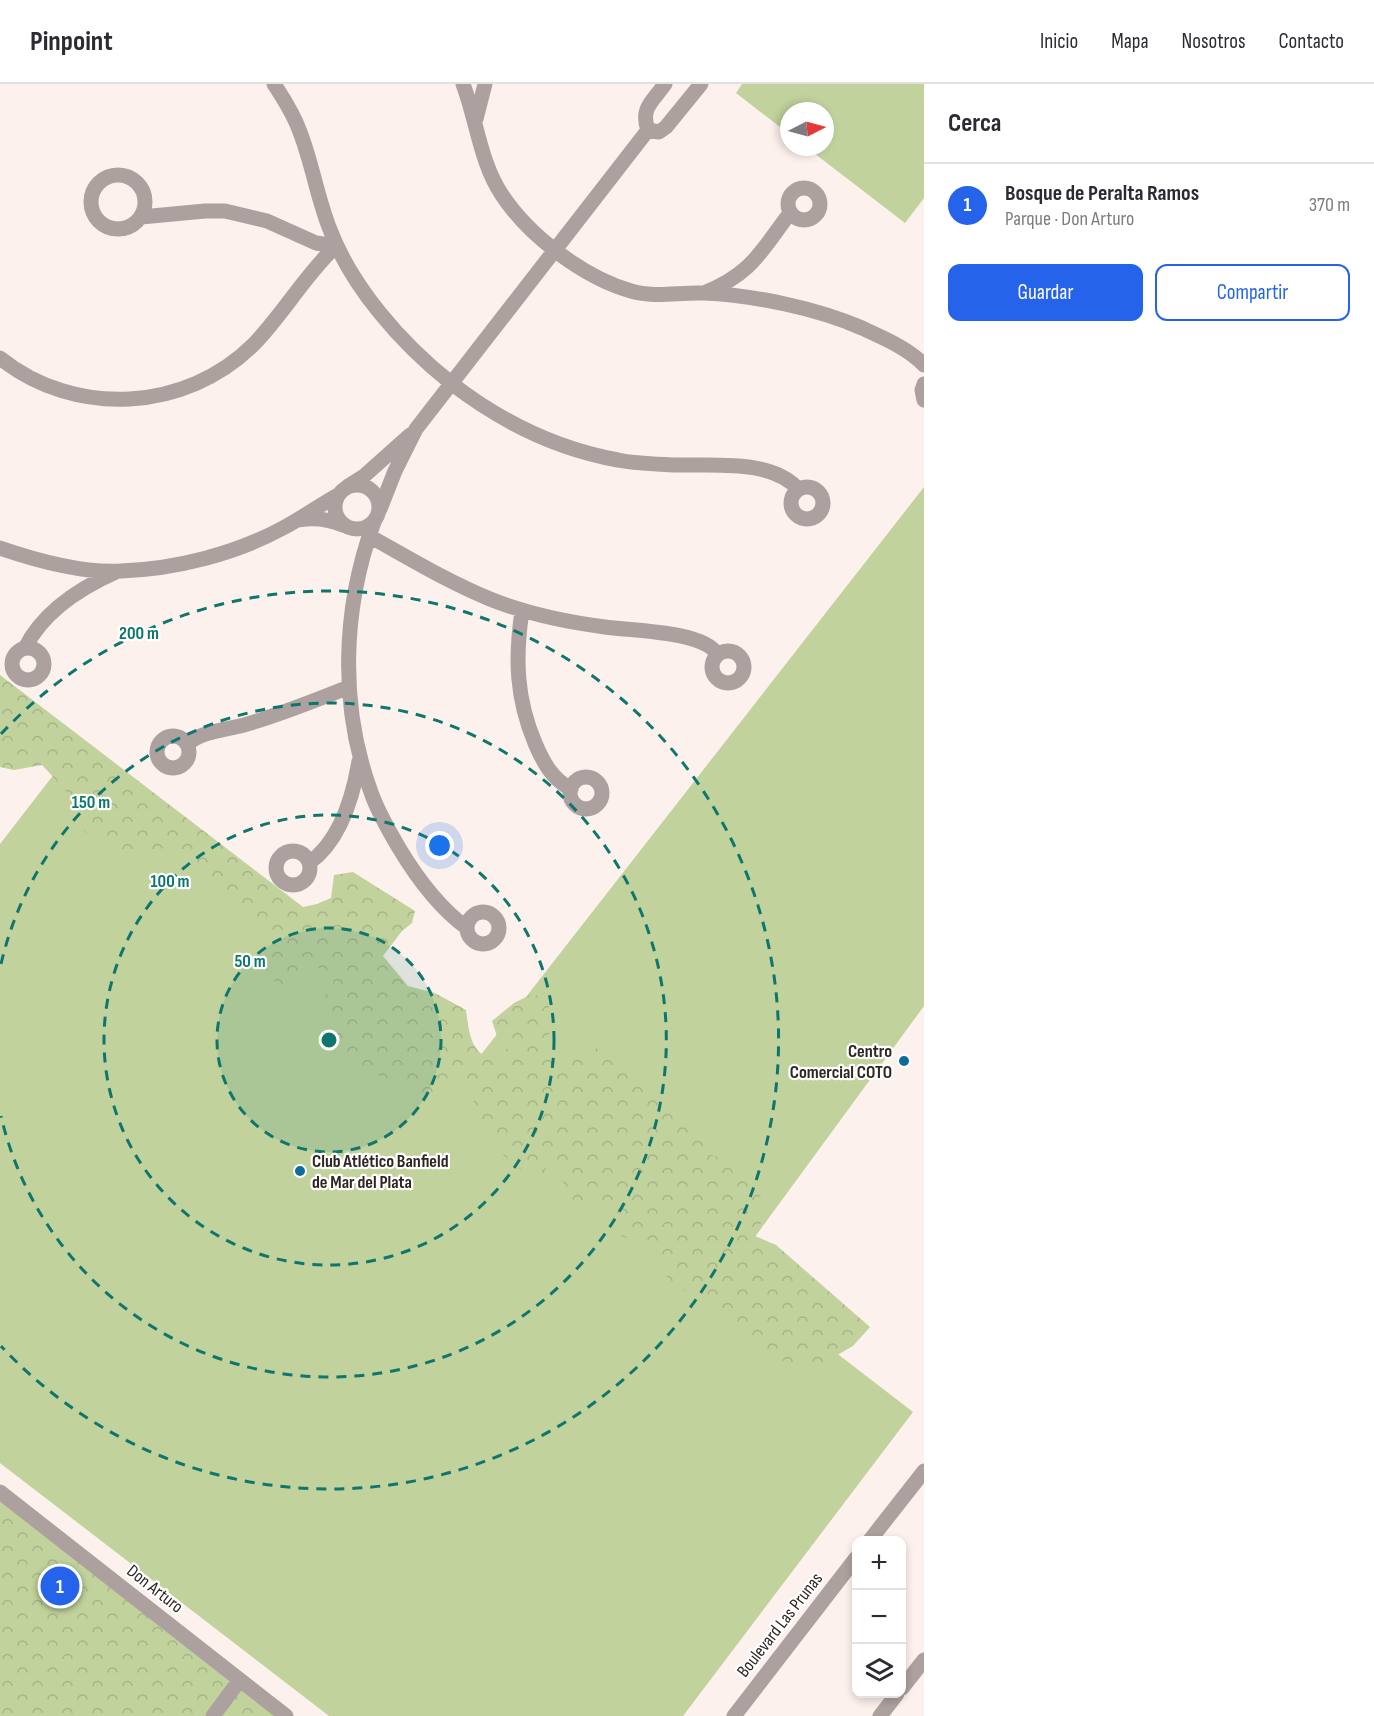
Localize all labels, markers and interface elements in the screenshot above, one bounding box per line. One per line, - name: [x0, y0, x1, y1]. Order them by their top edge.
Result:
- text: Pinpoint: [30, 25, 113, 58]
- text: Inicio: [1040, 29, 1078, 54]
- text: Mapa: [1111, 29, 1149, 54]
- text: Nosotros: [1182, 29, 1246, 54]
- text: Contacto: [1279, 29, 1344, 54]
- north arrow: [780, 102, 834, 156]
- text: Cerca: [948, 108, 1001, 139]
- text: Bosque de Peralta Ramos: [1005, 180, 1199, 207]
- text: 1: [964, 193, 971, 217]
- text: 370 m: [1309, 193, 1350, 217]
- text: Parque · Don Arturo: [1005, 207, 1134, 231]
- button: Guardar: [948, 264, 1143, 321]
- button: Compartir: [1155, 264, 1350, 321]
- text: 200 m: [119, 623, 159, 644]
- text: 150 m: [72, 792, 110, 813]
- your location: [425, 831, 454, 860]
- text: 100 m: [151, 871, 190, 892]
- text: 50 m: [234, 951, 266, 972]
- centre of rings: [319, 1030, 339, 1050]
- place label: Centro Comercial COTO: [790, 1041, 892, 1083]
- marker: Centro Comercial COTO: [897, 1054, 911, 1068]
- place label: Club Atlético Banfield de Mar del Plata: [312, 1151, 449, 1193]
- marker: Club Atlético Banfield de Mar del Plata: [293, 1164, 307, 1178]
- map controls: [852, 1536, 906, 1698]
- button: +: [852, 1536, 906, 1590]
- street label: Don Arturo: [123, 1561, 187, 1617]
- pin: 1: [40, 1564, 80, 1608]
- street label: Boulevard Las Prunas: [733, 1569, 827, 1681]
- button: −: [852, 1590, 906, 1644]
- button: layers: [852, 1644, 906, 1698]

